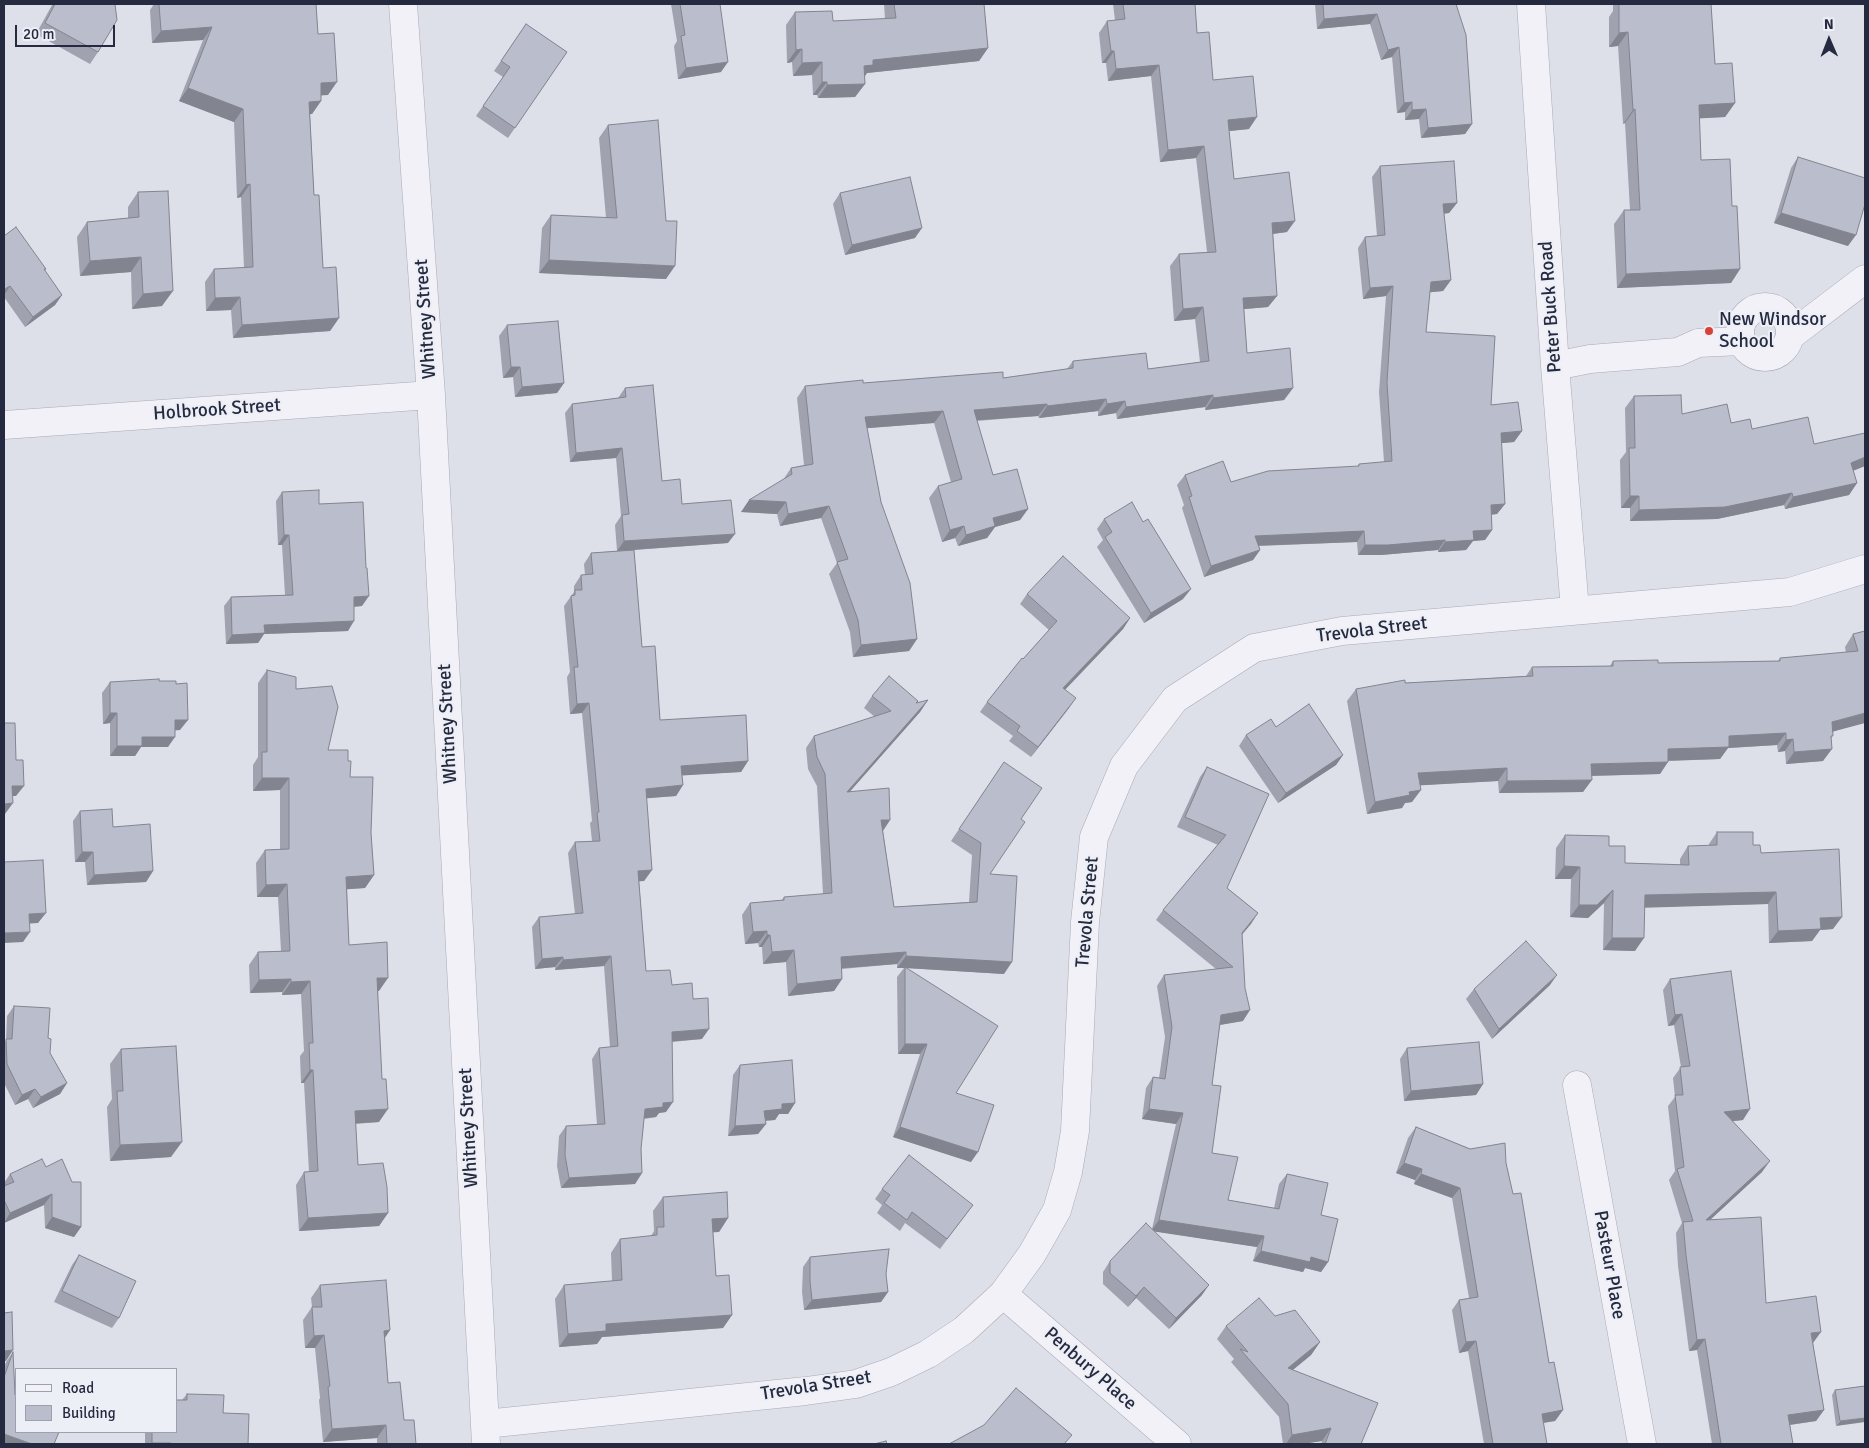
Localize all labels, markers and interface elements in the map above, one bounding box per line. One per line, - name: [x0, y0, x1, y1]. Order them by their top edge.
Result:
- scale bar: [18, 15, 118, 47]
- north arrow: [1804, 15, 1854, 65]
- text: N: [1824, 16, 1834, 33]
- text: 20 m: [23, 25, 54, 43]
- street label: Peter Buck Road: [1535, 240, 1567, 374]
- street label: Whitney Street: [410, 258, 442, 380]
- place label: New Windsor School: [1719, 309, 1826, 353]
- marker: New Windsor School: [1703, 325, 1715, 337]
- street label: Holbrook Street: [152, 394, 282, 426]
- street label: Trevola Street: [1315, 612, 1429, 648]
- street label: Whitney Street: [433, 663, 463, 785]
- street label: Trevola Street: [1072, 855, 1104, 969]
- street label: Whitney Street: [454, 1067, 484, 1189]
- street label: Pasteur Place: [1588, 1209, 1630, 1321]
- street label: Penbury Place: [1039, 1323, 1141, 1415]
- street label: Trevola Street: [759, 1366, 873, 1406]
- legend: [15, 1368, 178, 1433]
- text: Road: [62, 1379, 94, 1397]
- text: Building: [62, 1404, 116, 1422]

